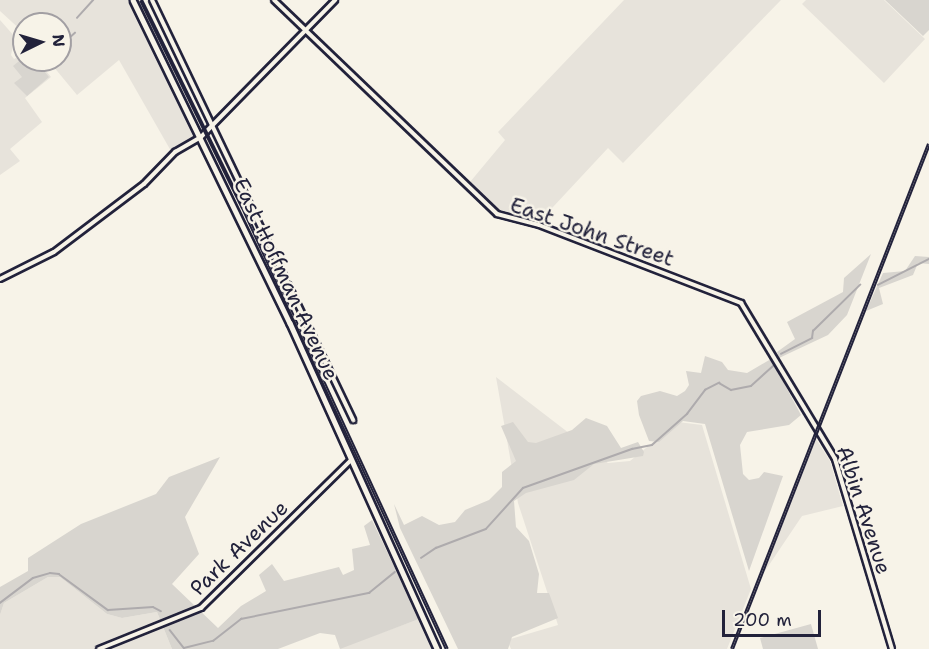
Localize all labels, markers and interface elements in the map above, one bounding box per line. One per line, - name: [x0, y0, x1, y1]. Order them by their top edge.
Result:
- north arrow: [12, 12, 72, 72]
- text: N: [47, 33, 69, 48]
- street label: East Hoffman Avenue: [228, 174, 344, 384]
- street label: East John Street: [507, 192, 677, 272]
- street label: Albin Avenue: [831, 443, 897, 577]
- street label: Park Avenue: [185, 495, 293, 601]
- scale bar: [725, 598, 824, 636]
- text: 200 m: [733, 608, 792, 632]

